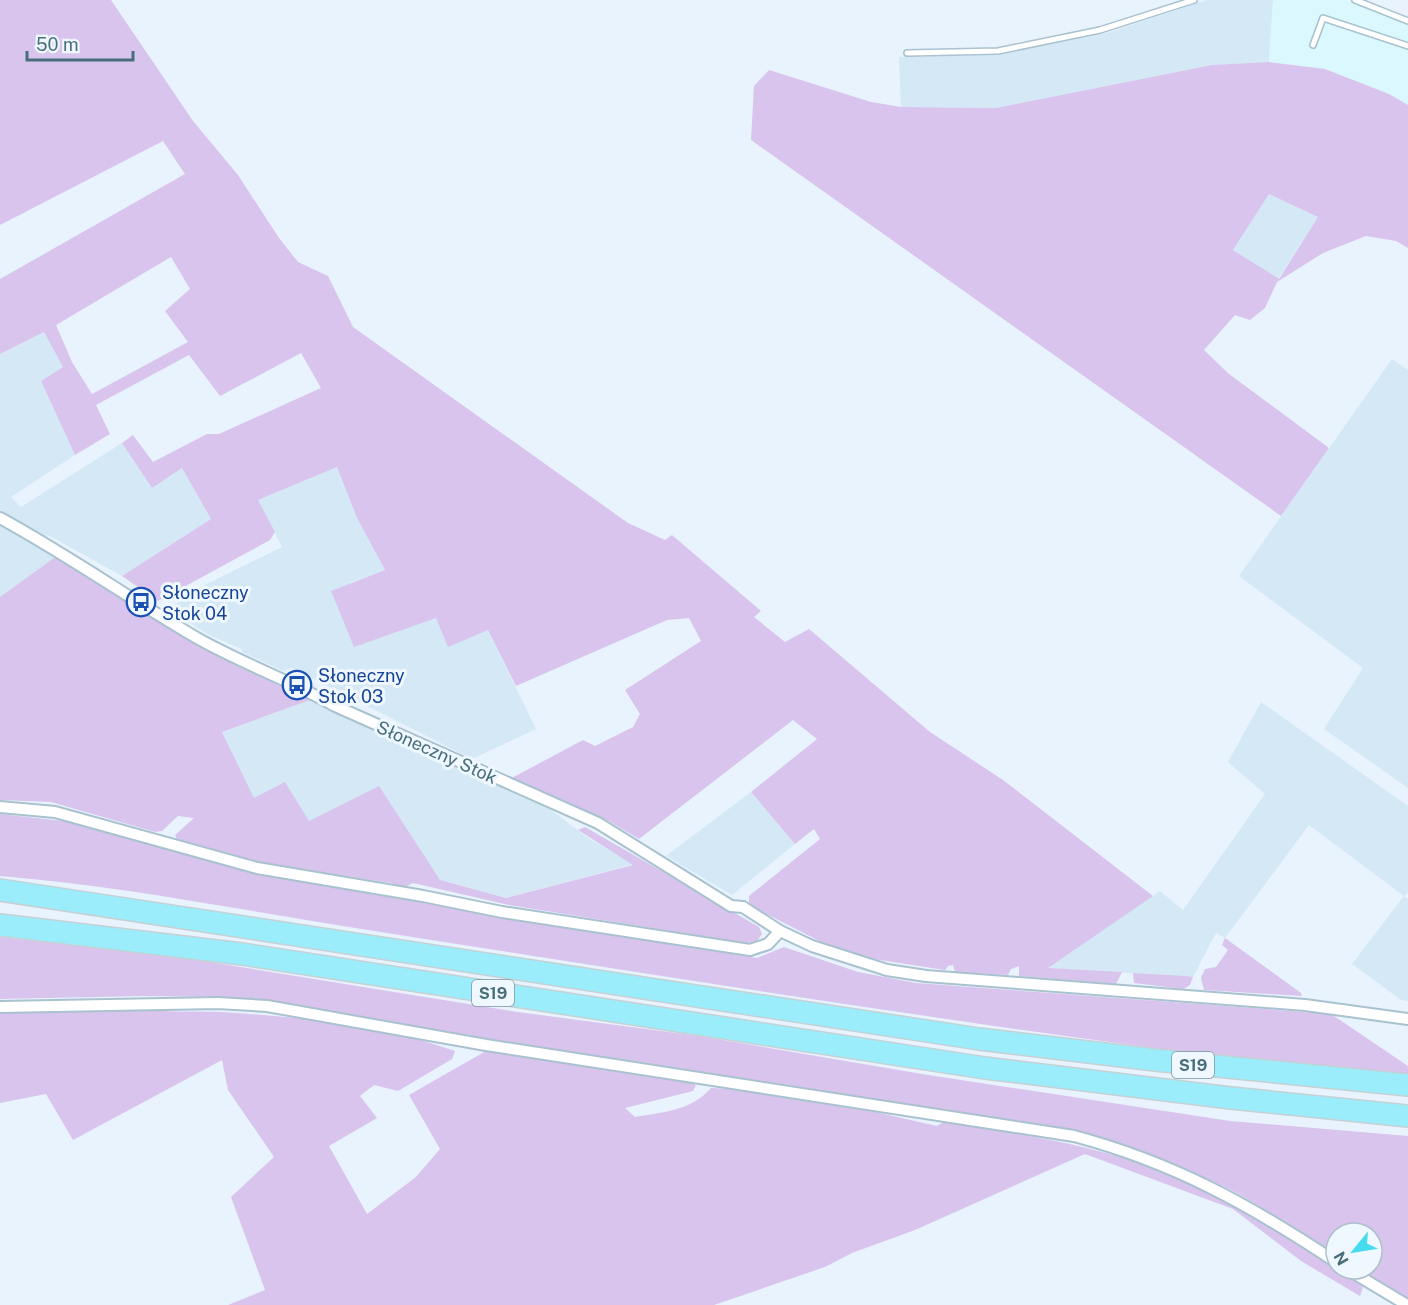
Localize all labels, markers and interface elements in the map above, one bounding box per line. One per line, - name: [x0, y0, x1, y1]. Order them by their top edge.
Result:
- scale bar: [27, 24, 134, 62]
- text: 50 m: [36, 34, 79, 55]
- place label: Słoneczny Stok 04: [162, 582, 249, 624]
- bus stop icon: Słoneczny Stok 04: [125, 586, 157, 618]
- place label: Słoneczny Stok 03: [318, 665, 405, 707]
- bus stop icon: Słoneczny Stok 03: [281, 669, 313, 701]
- street label: Słoneczny Stok: [373, 716, 501, 788]
- road number: S19: [472, 980, 514, 1006]
- road number: S19: [1172, 1052, 1214, 1078]
- north arrow: [1324, 1221, 1384, 1281]
- text: N: [1330, 1248, 1353, 1268]

